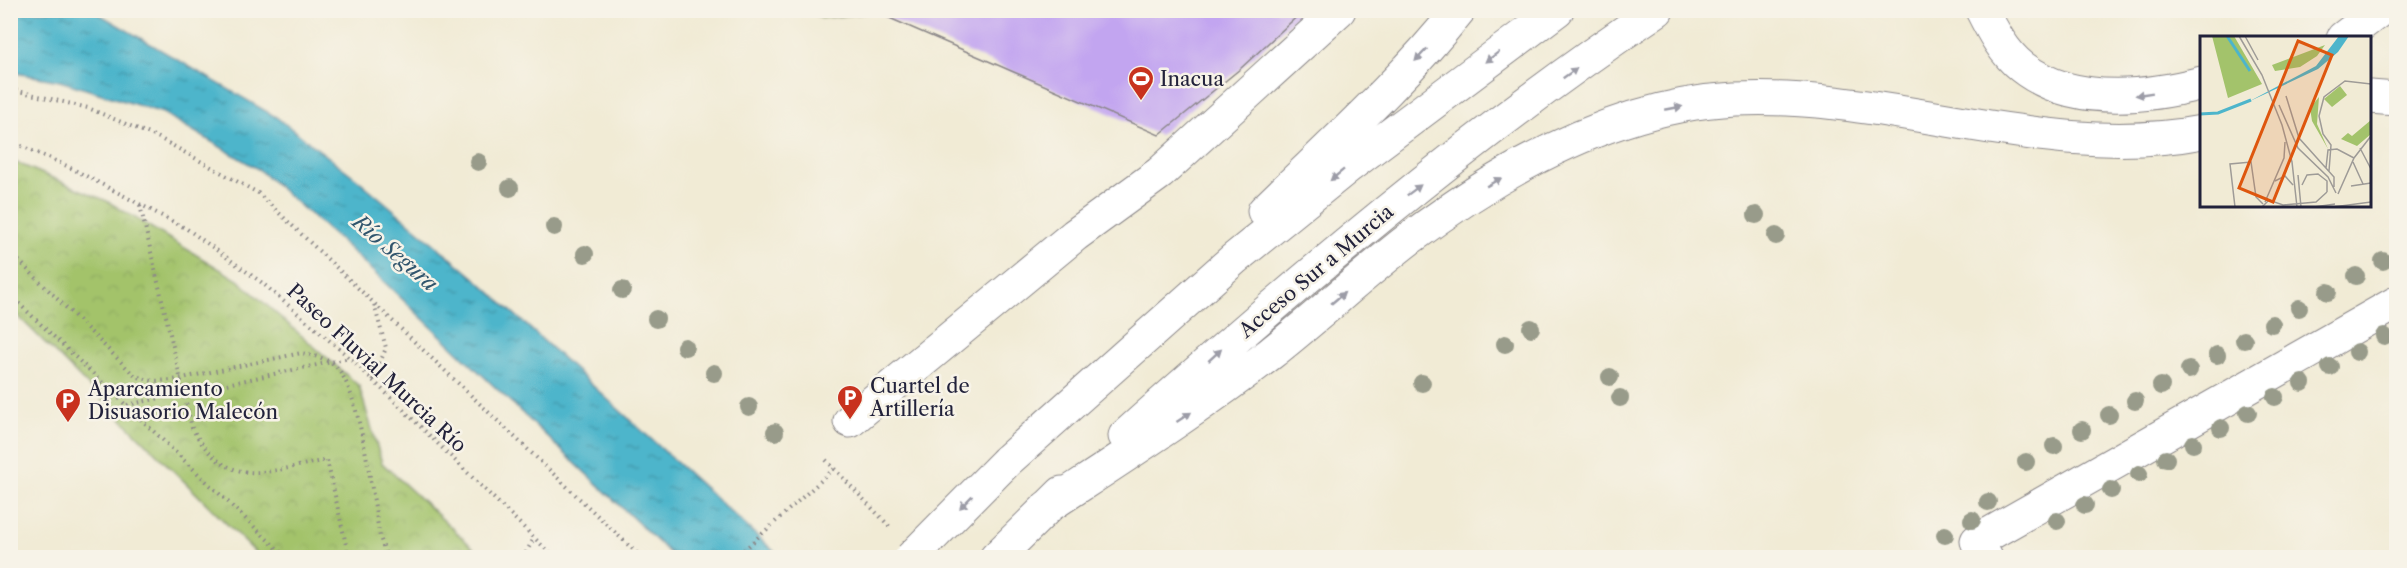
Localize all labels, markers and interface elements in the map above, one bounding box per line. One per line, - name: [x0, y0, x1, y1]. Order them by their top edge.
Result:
- inset map: [2200, 36, 2371, 207]
- one-way arrow: [1414, 47, 1428, 62]
- one-way arrow: [1485, 51, 1501, 63]
- sports icon: Inacua: [1126, 64, 1156, 102]
- place label: Inacua: [1160, 67, 1224, 91]
- one-way arrow: [1561, 67, 1577, 79]
- one-way arrow: [2134, 90, 2153, 99]
- one-way arrow: [1664, 103, 1683, 112]
- one-way arrow: [1329, 169, 1345, 182]
- one-way arrow: [1486, 177, 1503, 187]
- one-way arrow: [1406, 185, 1421, 197]
- street label: Acceso Sur a Murcia: [1233, 199, 1398, 343]
- water label: Río Segura: [346, 208, 443, 297]
- street label: Paseo Fluvial Murcia Río: [282, 279, 472, 457]
- one-way arrow: [1330, 292, 1345, 305]
- one-way arrow: [1208, 348, 1223, 362]
- place label: Cuartel de Artillería: [869, 374, 970, 421]
- place label: Aparcamiento Disuasorio Malecón: [87, 377, 278, 424]
- parking icon: Cuartel de Artillería: [835, 383, 865, 421]
- parking icon: Aparcamiento Disuasorio Malecón: [53, 386, 83, 424]
- one-way arrow: [1176, 412, 1192, 423]
- one-way arrow: [959, 495, 973, 510]

